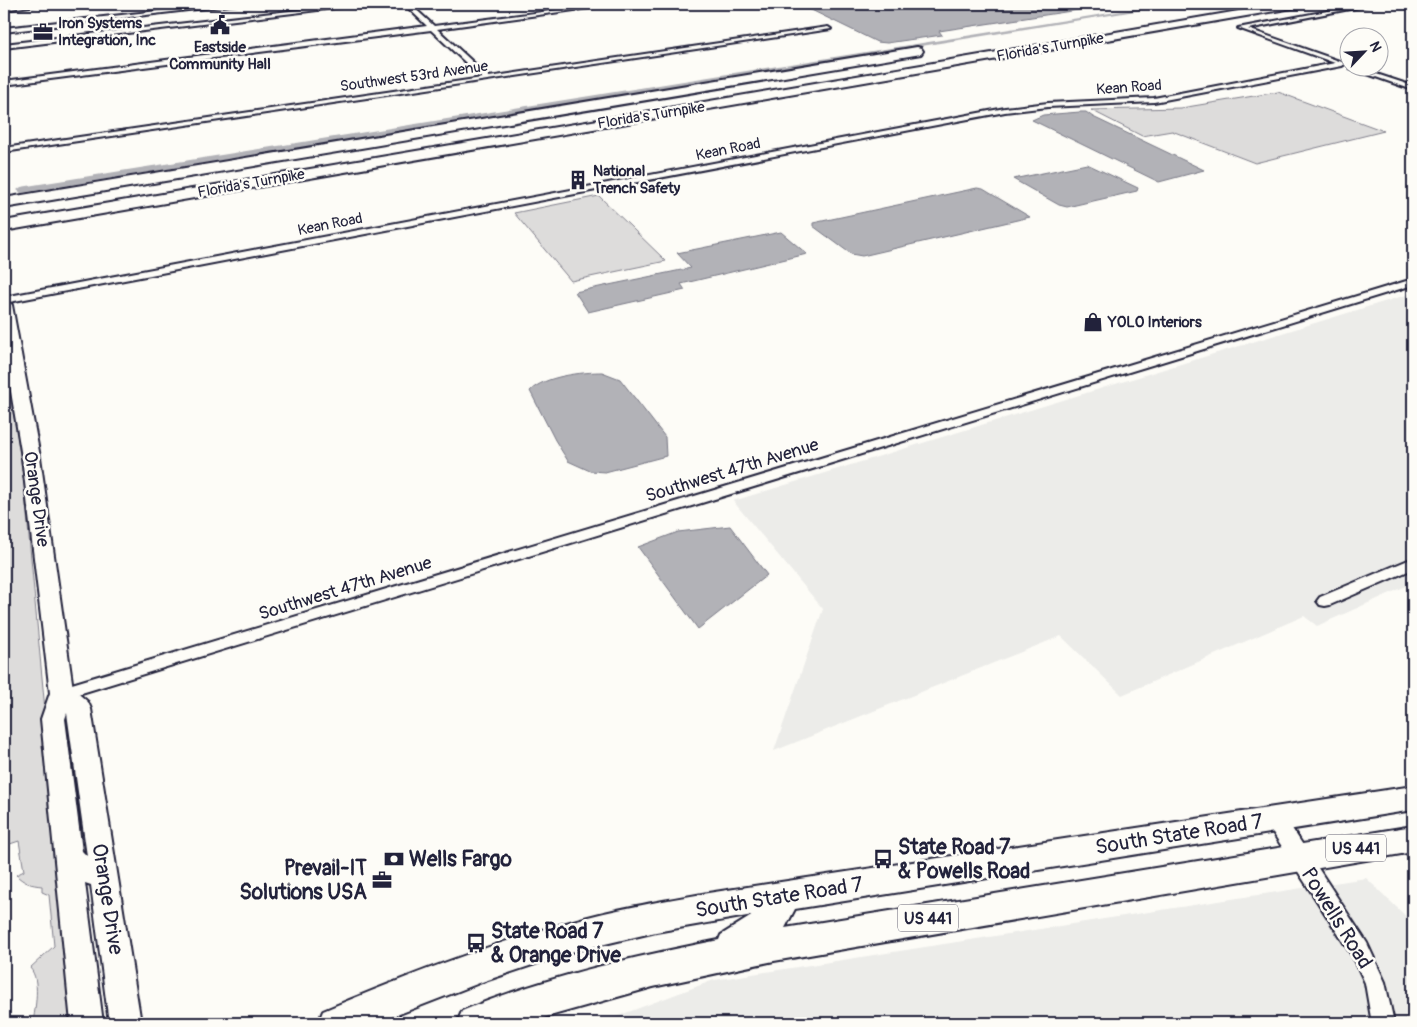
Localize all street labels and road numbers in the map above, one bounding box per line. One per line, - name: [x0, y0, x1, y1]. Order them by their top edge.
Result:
- street label: Florida's Turnpike: [995, 29, 1106, 66]
- street label: Southwest 53rd Avenue: [339, 57, 490, 96]
- street label: Kean Road: [1096, 76, 1163, 99]
- street label: Florida's Turnpike: [596, 98, 707, 133]
- street label: Kean Road: [694, 134, 762, 165]
- street label: Florida's Turnpike: [196, 165, 307, 202]
- street label: Kean Road: [296, 209, 364, 240]
- street label: Southwest 47th Avenue: [643, 433, 822, 508]
- street label: Orange Drive: [18, 450, 55, 548]
- street label: Southwest 47th Avenue: [256, 551, 435, 626]
- street label: South State Road 7: [1093, 808, 1265, 861]
- road number: US 441: [1326, 834, 1386, 861]
- street label: Orange Drive: [85, 842, 130, 957]
- street label: Powells Road: [1295, 863, 1378, 974]
- street label: South State Road 7: [693, 871, 865, 924]
- road number: US 441: [898, 904, 958, 931]

